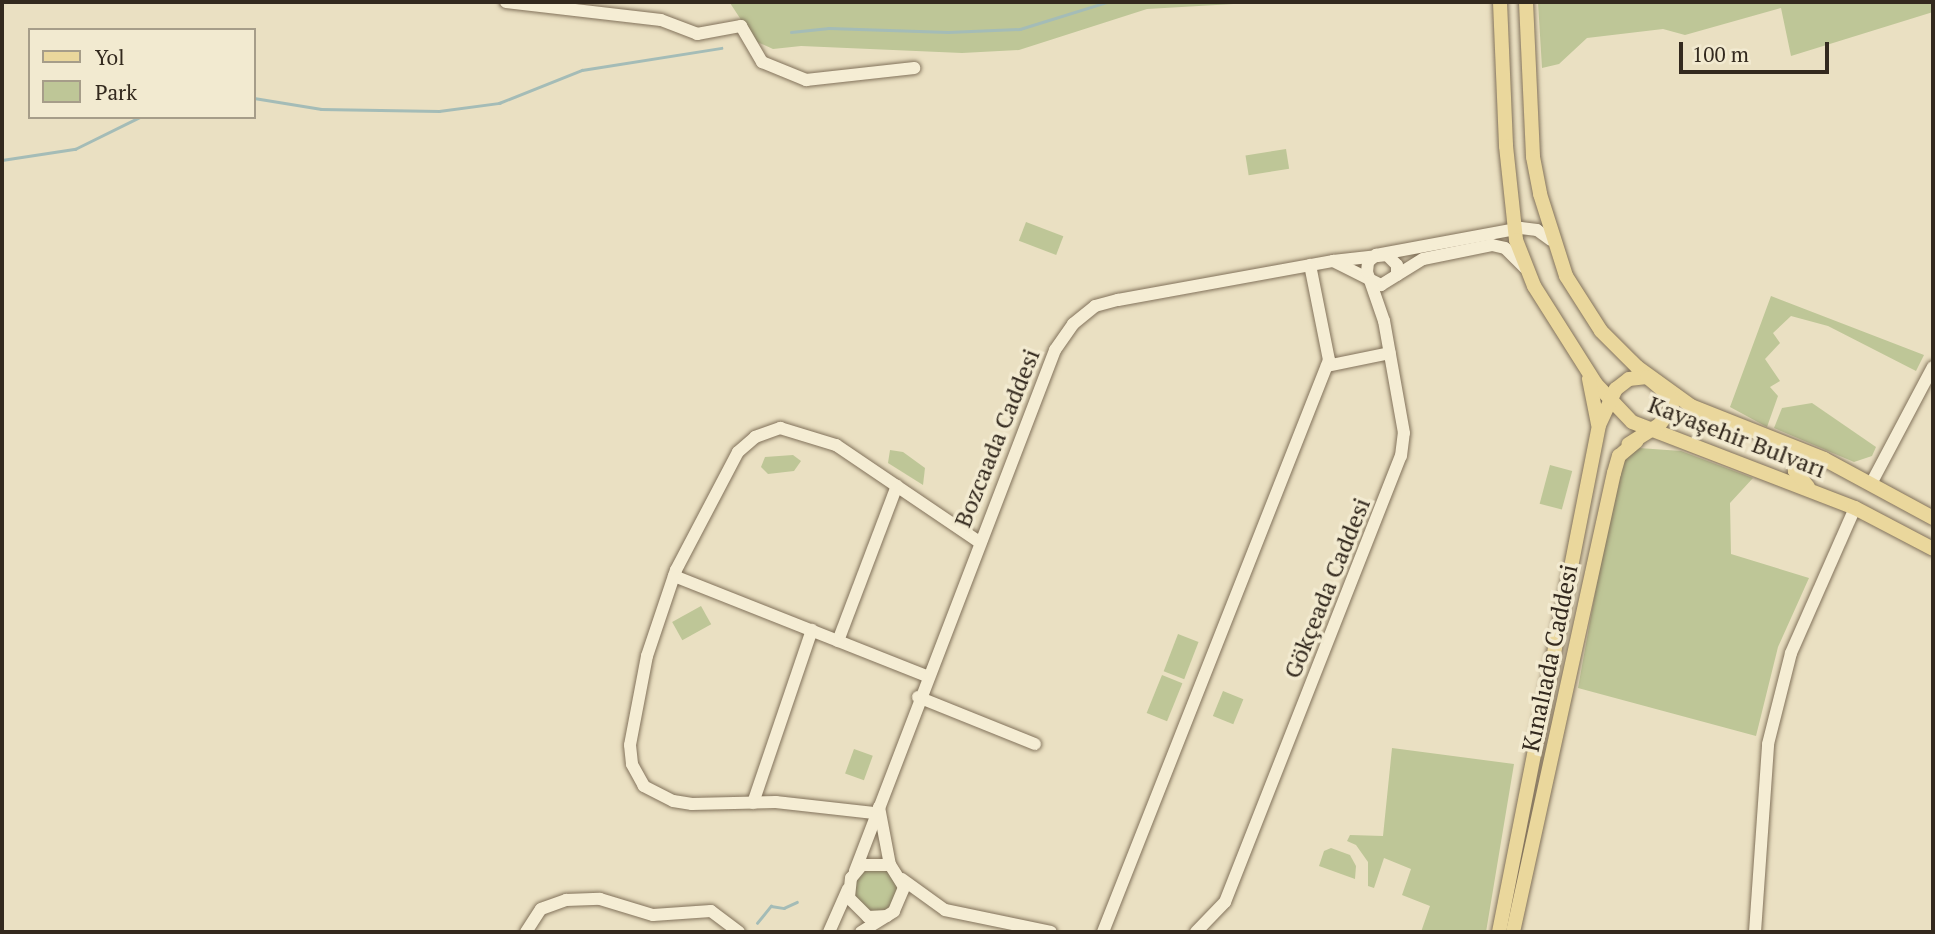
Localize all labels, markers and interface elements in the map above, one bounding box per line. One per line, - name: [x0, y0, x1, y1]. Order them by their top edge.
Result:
- legend: [28, 28, 256, 119]
- scale bar: [1683, 28, 1834, 72]
- text: 100 m: [1692, 40, 1749, 68]
- text: Yol: [95, 43, 125, 71]
- text: Park: [95, 78, 137, 106]
- street label: Bozcaada Caddesi: [948, 345, 1046, 531]
- street label: Kayaşehir Bulvarı: [1644, 390, 1830, 484]
- street label: Gökçeada Caddesi: [1278, 494, 1376, 682]
- street label: Kınalıada Caddesi: [1516, 562, 1584, 754]

